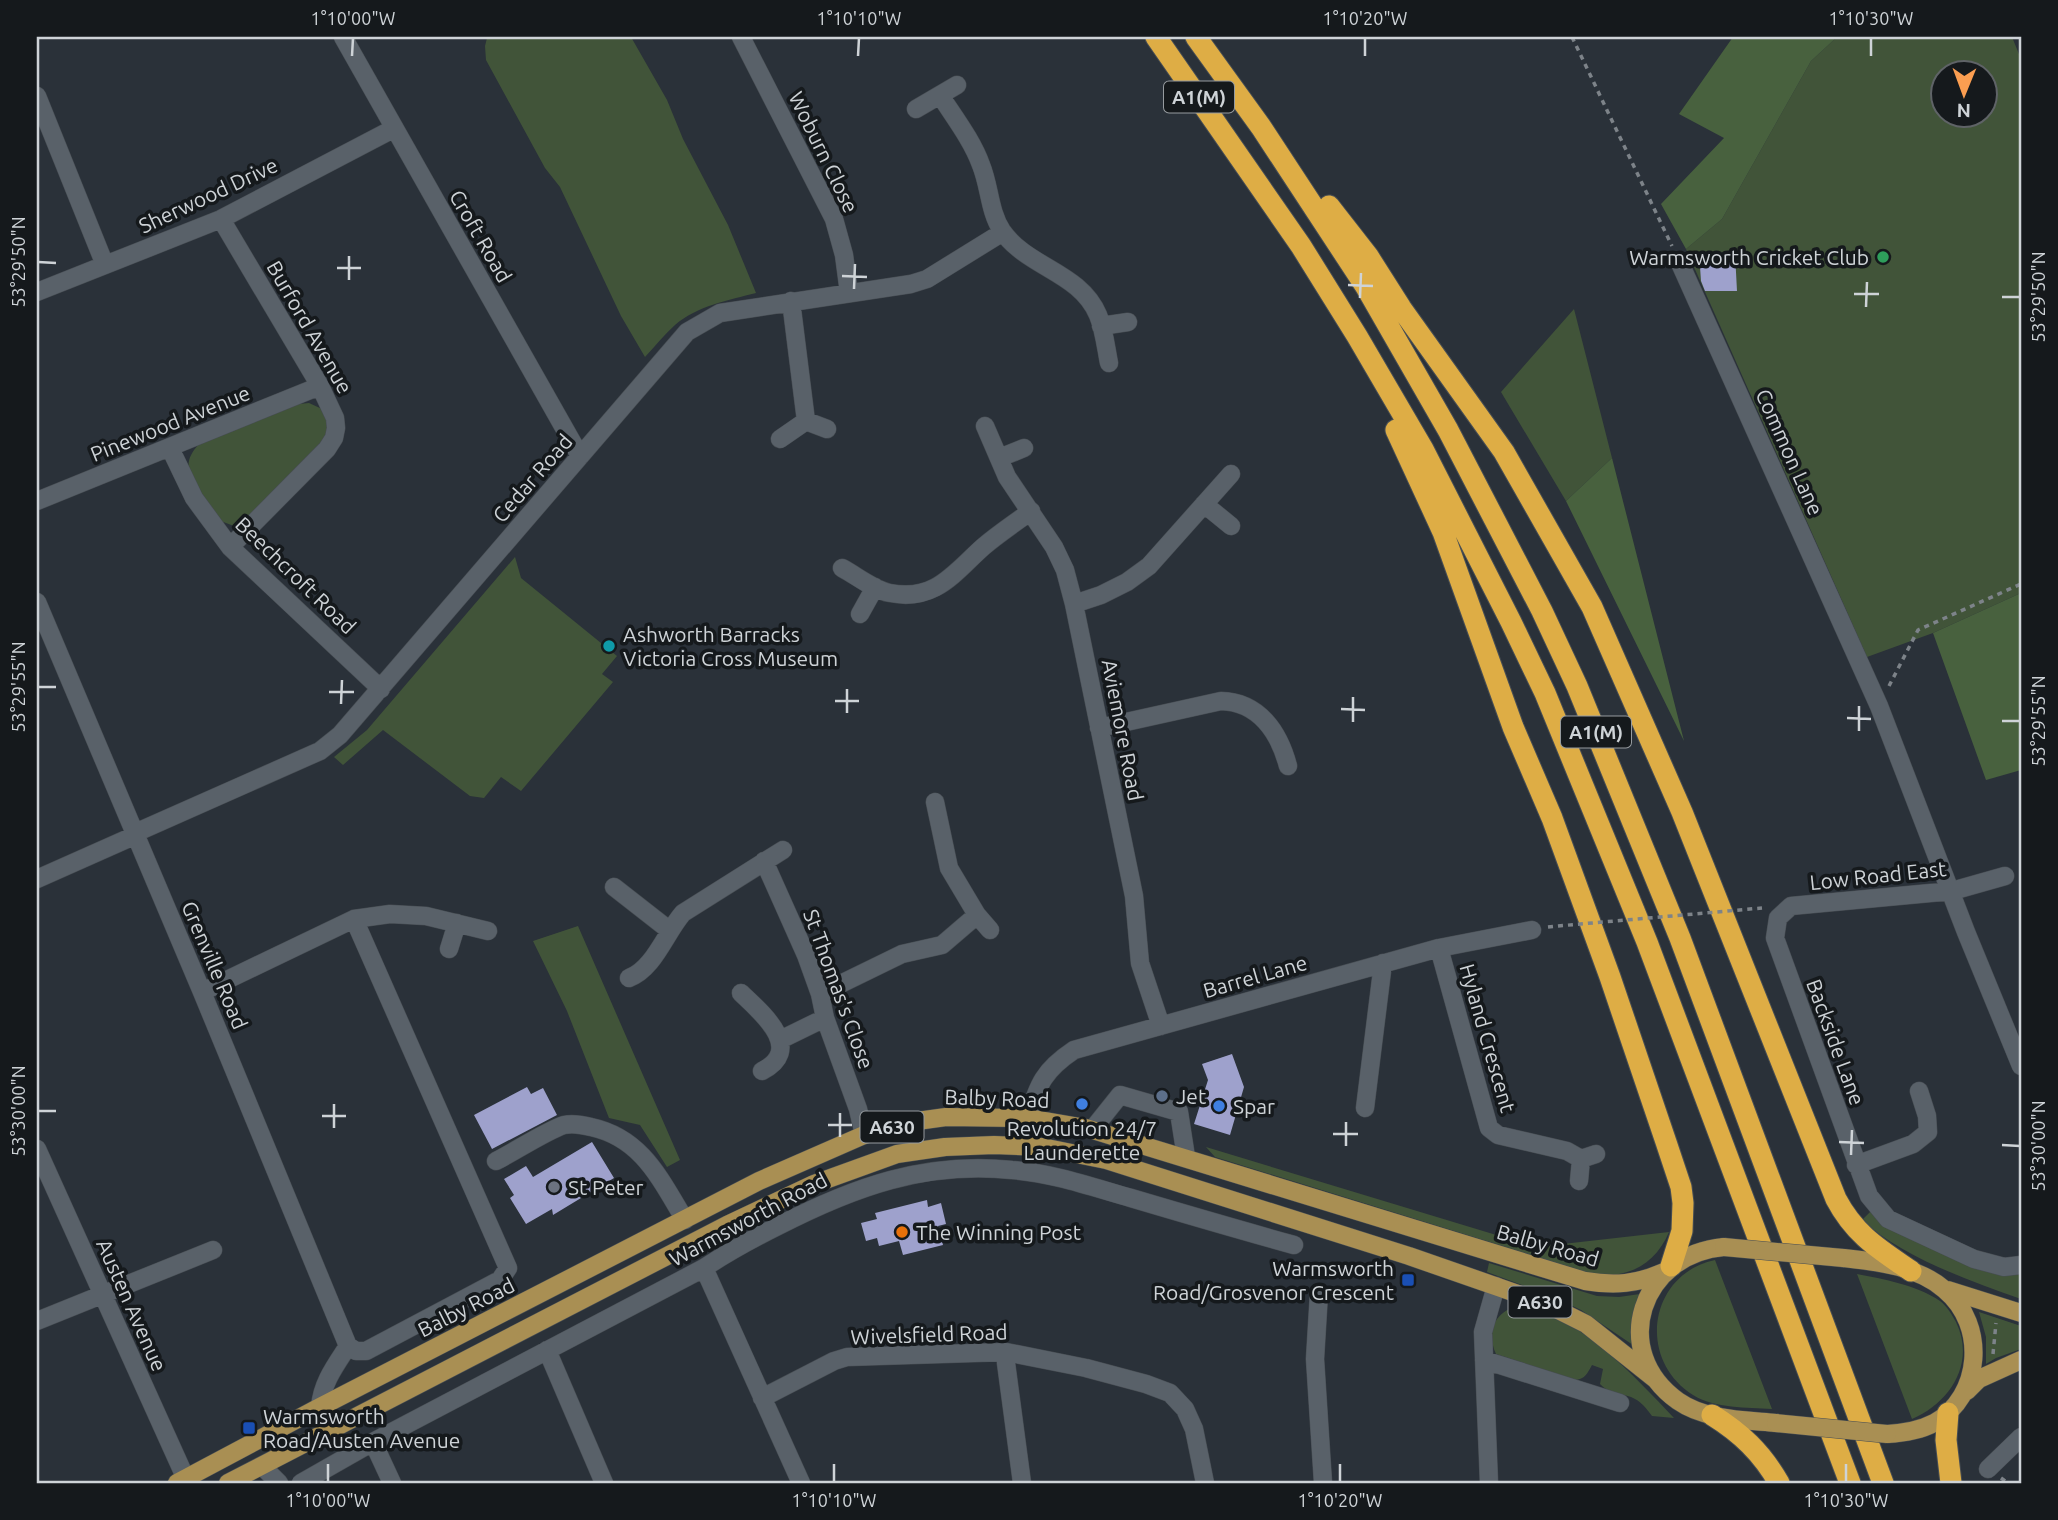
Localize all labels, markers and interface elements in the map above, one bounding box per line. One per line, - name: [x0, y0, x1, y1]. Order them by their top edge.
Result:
- text: 1°10'00"W: [311, 8, 396, 28]
- text: 1°10'10"W: [817, 8, 902, 28]
- text: 1°10'20"W: [1323, 8, 1408, 28]
- text: 1°10'30"W: [1829, 8, 1914, 28]
- north arrow: [1928, 60, 1998, 130]
- road number: A1(M): [1164, 82, 1234, 113]
- street label: Woburn Close: [784, 88, 864, 216]
- text: N: [1956, 100, 1971, 122]
- street label: Sherwood Drive: [135, 152, 281, 238]
- street label: Croft Road: [445, 186, 517, 286]
- text: 53°29'50"N: [8, 216, 28, 308]
- place label: Warmsworth Cricket Club: [1629, 245, 1869, 269]
- marker: Warmsworth Cricket Club: [1875, 249, 1891, 265]
- text: 53°29'50"N: [2028, 251, 2048, 343]
- street label: Burford Avenue: [262, 256, 358, 398]
- street label: Pinewood Avenue: [87, 380, 253, 466]
- street label: Common Lane: [1751, 385, 1829, 519]
- street label: Cedar Road: [487, 429, 577, 527]
- street label: Beechcroft Road: [231, 512, 361, 638]
- place label: Ashworth Barracks Victoria Cross Museum: [623, 622, 838, 670]
- marker: Ashworth Barracks Victoria Cross Museum: [601, 638, 617, 654]
- text: 53°29'55"N: [8, 641, 28, 733]
- street label: Aviemore Road: [1098, 657, 1148, 803]
- text: 53°29'55"N: [2028, 675, 2048, 767]
- road number: A1(M): [1561, 716, 1631, 748]
- street label: Low Road East: [1809, 856, 1947, 894]
- street label: Grenville Road: [177, 897, 253, 1033]
- street label: St Thomas's Close: [799, 906, 879, 1072]
- street label: Barrel Lane: [1200, 950, 1310, 1002]
- street label: Hyland Crescent: [1455, 961, 1521, 1115]
- street label: Backside Lane: [1802, 976, 1870, 1108]
- text: 53°30'00"N: [8, 1065, 28, 1157]
- street label: Balby Road: [944, 1084, 1050, 1112]
- place label: Jet: [1176, 1084, 1206, 1108]
- marker: Jet: [1154, 1088, 1170, 1104]
- place label: Spar: [1233, 1094, 1275, 1118]
- marker: Revolution 24/7 Launderette: [1074, 1096, 1090, 1112]
- marker: Spar: [1211, 1098, 1227, 1114]
- text: 53°30'00"N: [2028, 1100, 2048, 1192]
- road number: A630: [860, 1112, 924, 1142]
- place label: Revolution 24/7 Launderette: [1007, 1116, 1157, 1164]
- street label: Warmsworth Road: [665, 1167, 831, 1271]
- place label: St Peter: [568, 1175, 644, 1199]
- marker: St Peter: [546, 1179, 562, 1195]
- street label: Balby Road: [1494, 1219, 1602, 1271]
- place label: The Winning Post: [916, 1220, 1081, 1244]
- marker: The Winning Post: [894, 1224, 910, 1240]
- street label: Austen Avenue: [92, 1235, 172, 1375]
- place label: Warmsworth Road/Grosvenor Crescent: [1153, 1256, 1394, 1304]
- street label: Balby Road: [414, 1272, 518, 1342]
- marker: Warmsworth Road/Grosvenor Crescent: [1400, 1272, 1416, 1288]
- road number: A630: [1508, 1286, 1572, 1318]
- street label: Wivelsfield Road: [850, 1319, 1008, 1349]
- place label: Warmsworth Road/Austen Avenue: [263, 1404, 460, 1452]
- marker: Warmsworth Road/Austen Avenue: [241, 1420, 257, 1436]
- text: 1°10'00"W: [286, 1490, 371, 1510]
- text: 1°10'10"W: [792, 1490, 877, 1510]
- text: 1°10'20"W: [1298, 1490, 1383, 1510]
- text: 1°10'30"W: [1804, 1490, 1889, 1510]

